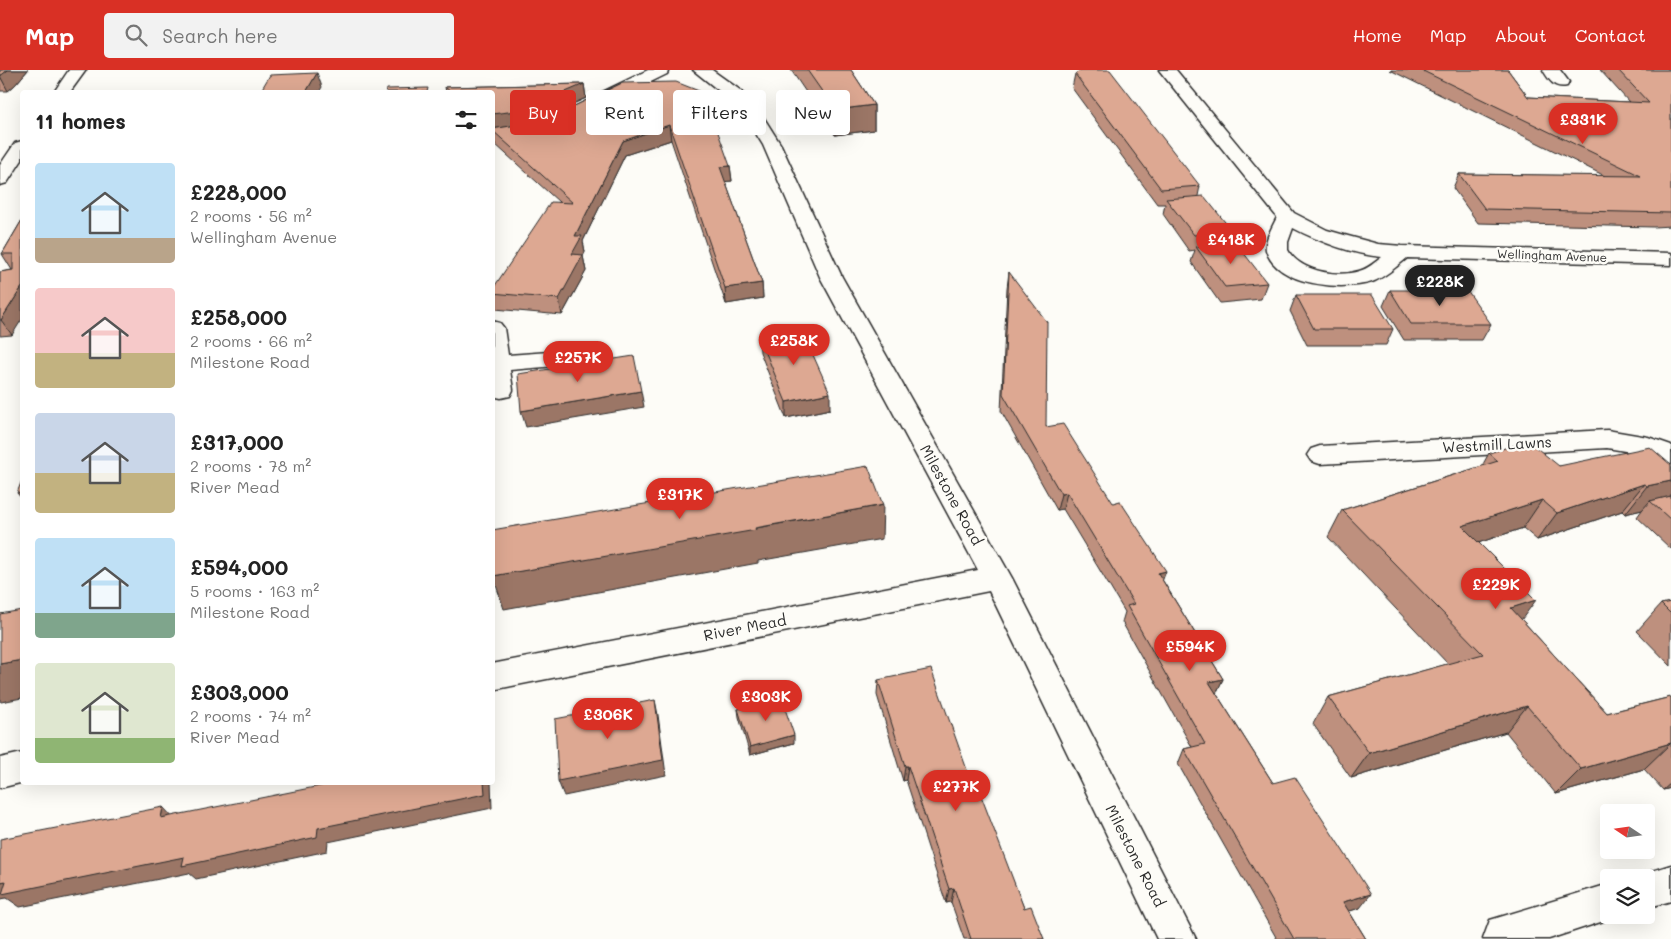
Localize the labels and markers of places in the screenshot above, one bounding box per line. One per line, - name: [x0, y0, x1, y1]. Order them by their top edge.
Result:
- pin: £331K: [1548, 102, 1618, 145]
- pin: £418K: [1196, 222, 1266, 265]
- pin: £228K: [1405, 264, 1475, 307]
- pin: £258K: [759, 324, 829, 366]
- pin: £257K: [543, 340, 613, 383]
- pin: £317K: [645, 478, 715, 520]
- pin: £229K: [1461, 568, 1531, 610]
- pin: £594K: [1155, 630, 1225, 672]
- pin: £303K: [731, 680, 801, 722]
- pin: £306K: [573, 698, 643, 740]
- pin: £277K: [921, 770, 991, 812]

